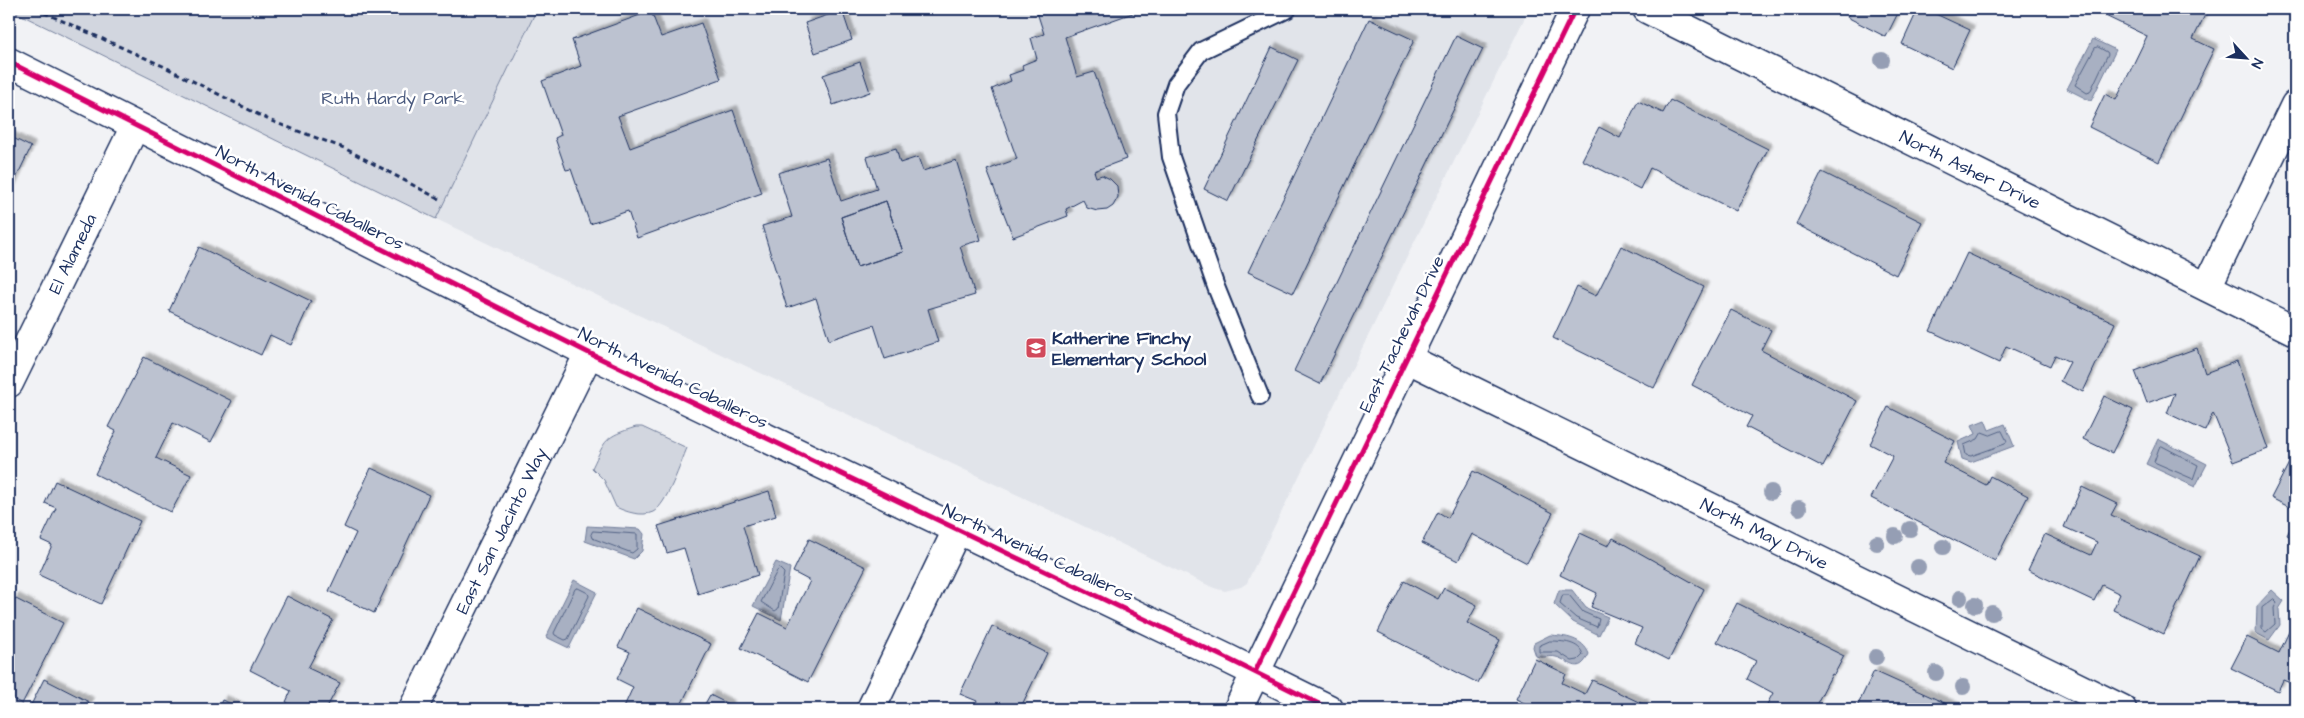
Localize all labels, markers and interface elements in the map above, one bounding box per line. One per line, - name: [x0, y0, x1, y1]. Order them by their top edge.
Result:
- north arrow: [2222, 32, 2272, 82]
- text: N: [2246, 55, 2268, 72]
- park label: Ruth Hardy Park: [321, 86, 465, 112]
- street label: North Asher Drive: [1895, 124, 2045, 215]
- street label: North Avenida Caballeros: [212, 140, 408, 256]
- street label: El Alameda: [42, 209, 103, 298]
- street label: East Tachevah Drive: [1353, 251, 1451, 417]
- street label: North Avenida Caballeros: [574, 321, 772, 435]
- place label: Katherine Finchy Elementary School: [1052, 326, 1207, 373]
- school or university icon: Katherine Finchy Elementary School: [1024, 336, 1048, 360]
- street label: East San Jacinto Way: [449, 443, 554, 618]
- street label: North May Drive: [1696, 492, 1833, 576]
- street label: North Avenida Caballeros: [938, 498, 1138, 608]

